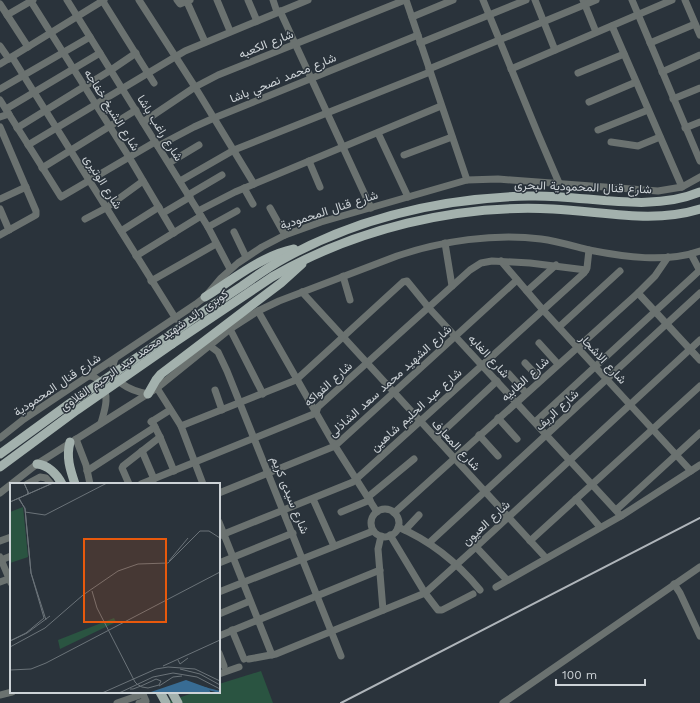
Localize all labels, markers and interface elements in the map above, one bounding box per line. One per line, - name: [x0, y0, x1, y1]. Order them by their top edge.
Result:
- street label: شارع الكعبه: [237, 27, 296, 63]
- street label: شارع محمد نصحي باشا: [228, 50, 339, 108]
- street label: شارع الشيخ خفاجه: [80, 67, 143, 154]
- street label: شارع راغب باشا: [132, 92, 186, 165]
- street label: شارع الوتيرى: [79, 152, 125, 213]
- street label: شارع قنال المحمودية البحرى: [514, 178, 652, 198]
- street label: شارع قنال المحمودية: [278, 188, 380, 234]
- street label: كوبرى رائد شهيد محمد عبد الرحيم القلاوى: [57, 286, 231, 414]
- street label: شارع الشهيد محمد سعد الشاذلى: [326, 322, 456, 441]
- street label: شارع الغابه: [464, 331, 513, 382]
- street label: شارع الاشجار: [574, 331, 630, 388]
- street label: شارع قنال المحمودية: [11, 351, 104, 421]
- street label: شارع الطابيه: [498, 354, 553, 406]
- street label: شارع الفواكه: [301, 359, 356, 411]
- street label: شارع عبد الحليم شاهين: [368, 365, 466, 456]
- street label: شارع الريف: [532, 386, 583, 435]
- street label: شارع المعارف: [427, 416, 483, 475]
- street label: شارع سيدى كريم: [266, 454, 312, 537]
- inset map: [10, 483, 220, 693]
- street label: شارع العيون: [459, 497, 514, 550]
- scale bar: [556, 661, 645, 687]
- text: 100 m: [562, 668, 597, 682]

